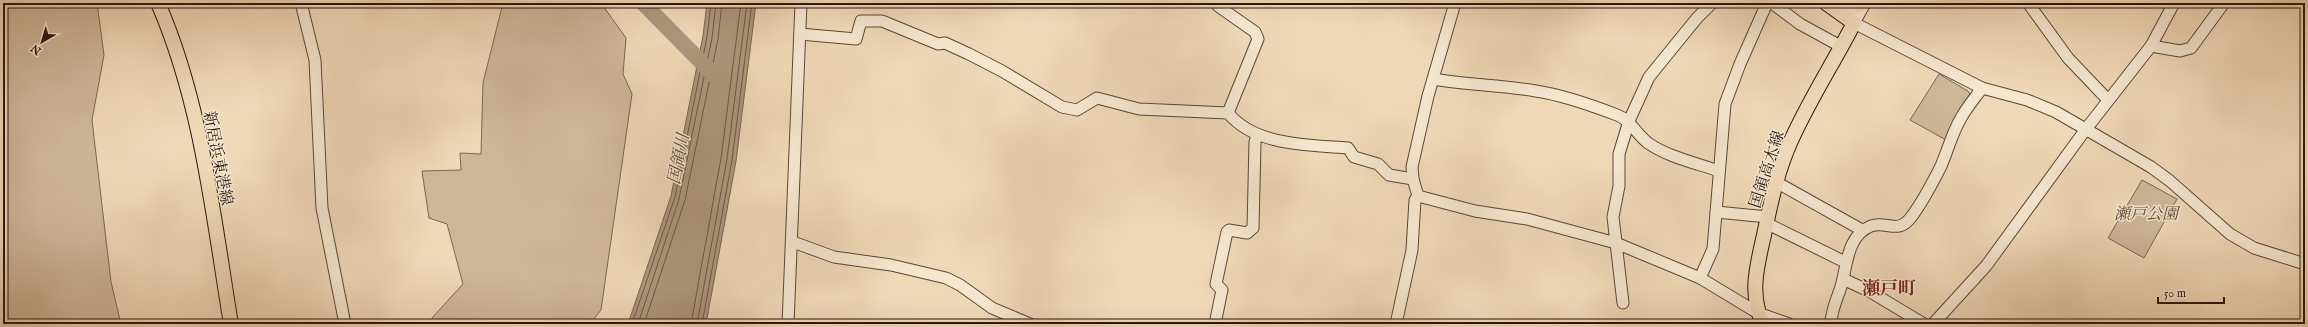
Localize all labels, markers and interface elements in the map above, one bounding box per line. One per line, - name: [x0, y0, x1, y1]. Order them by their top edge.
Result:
- north arrow: [22, 22, 62, 62]
- text: N: [28, 40, 45, 58]
- street label: 新居浜東港線: [198, 109, 236, 207]
- street label: 国領高木線: [1746, 128, 1790, 211]
- water label: 国領川: [664, 130, 695, 186]
- park label: 瀬戸公園: [2114, 205, 2181, 225]
- district label: 瀬戸町: [1862, 278, 1916, 301]
- scale bar: [2158, 279, 2224, 305]
- text: 50 m: [2164, 286, 2186, 301]

